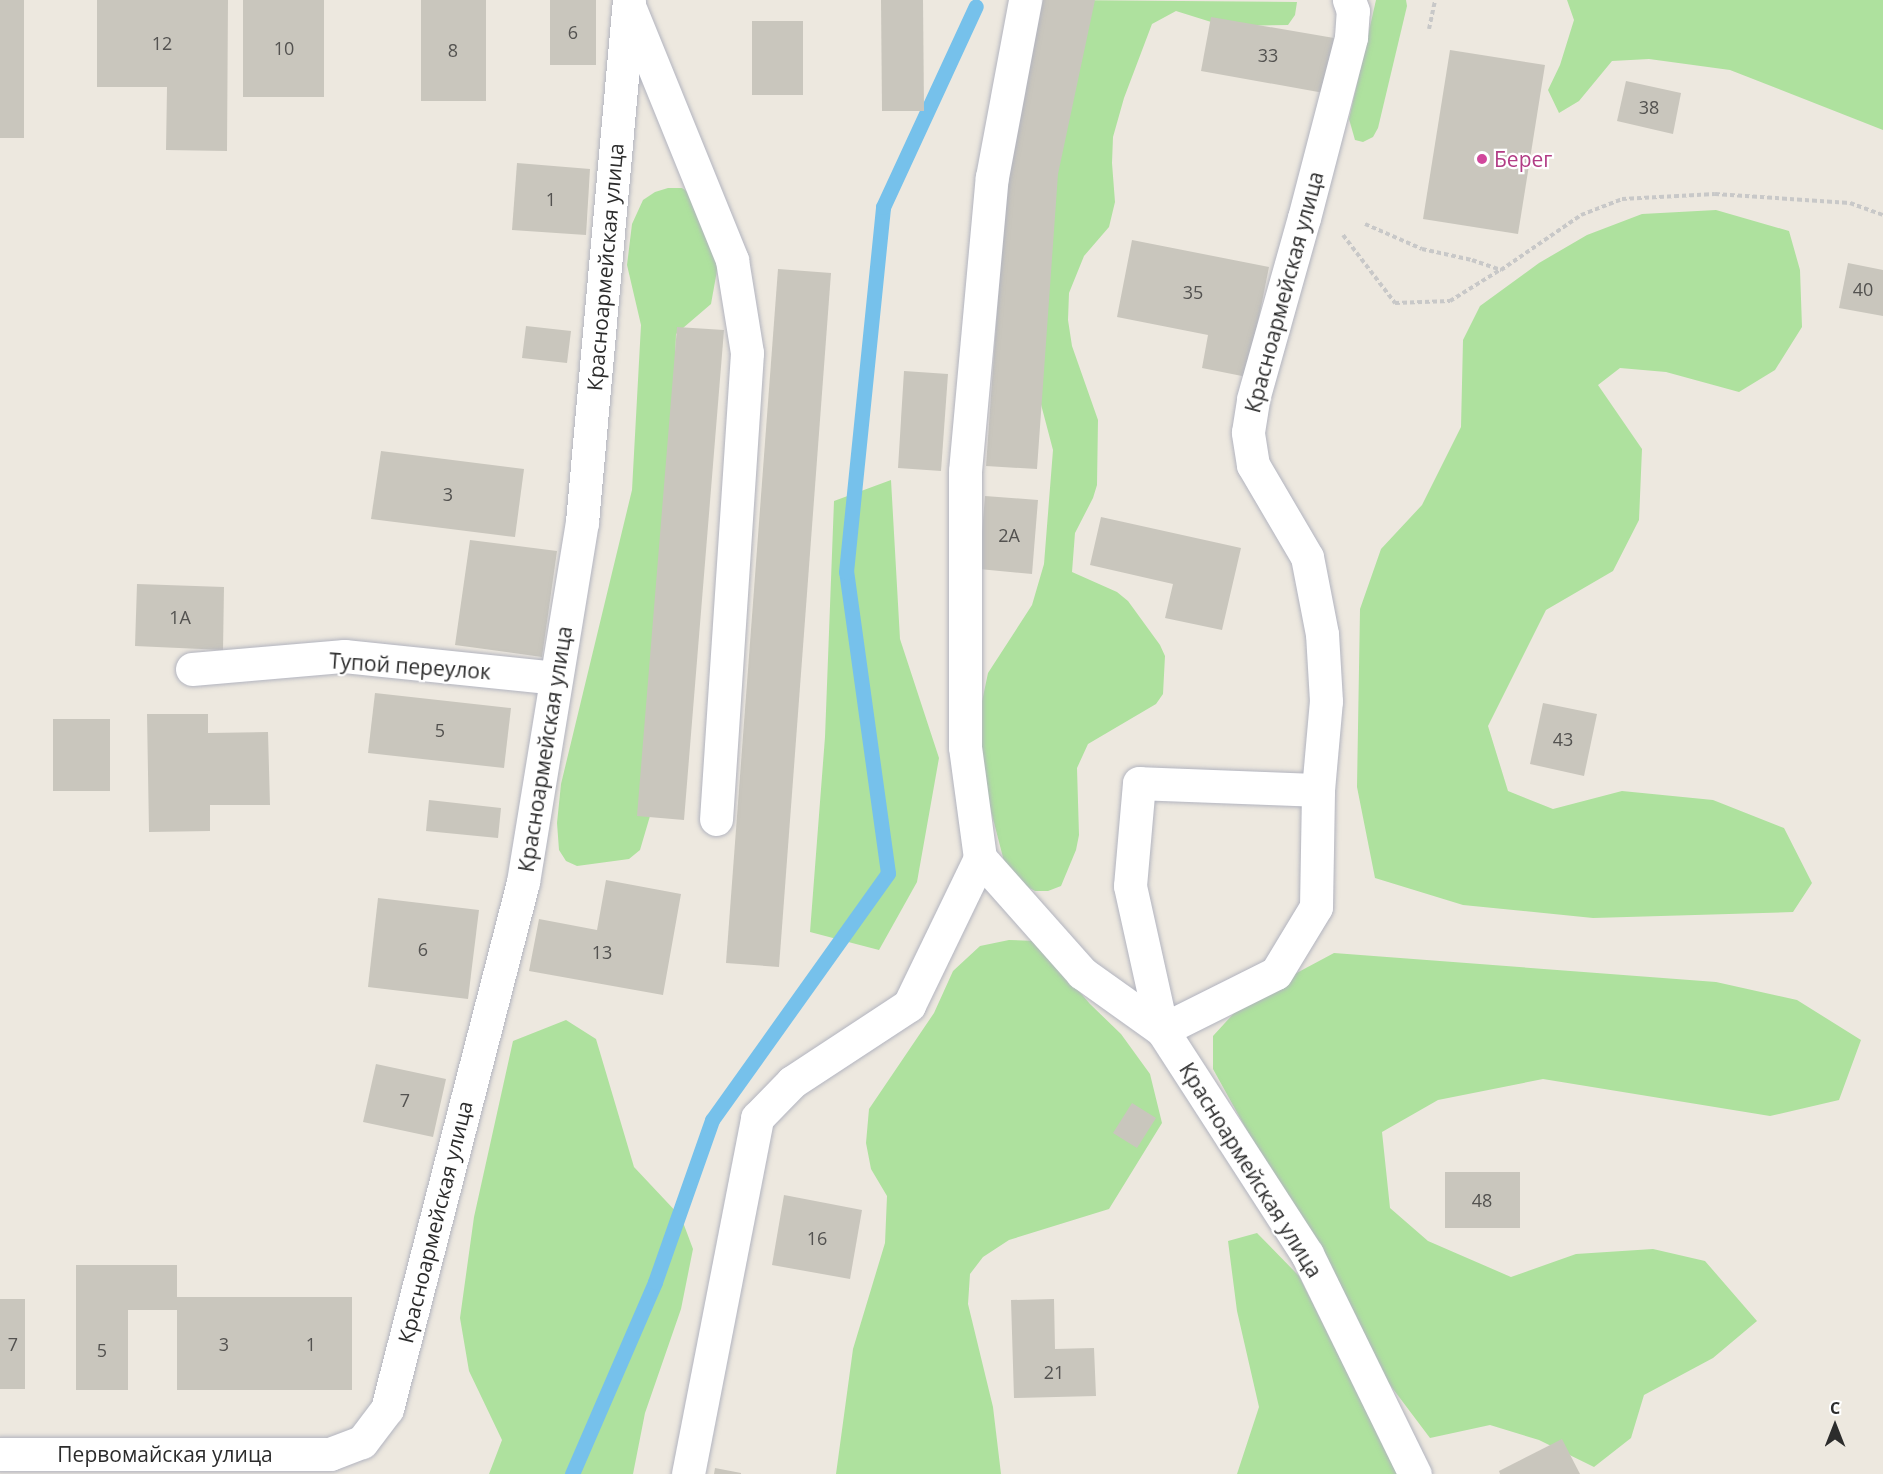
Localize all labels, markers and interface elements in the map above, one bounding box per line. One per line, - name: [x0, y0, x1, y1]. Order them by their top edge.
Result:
- house number: 6: [568, 21, 578, 43]
- house number: 12: [152, 32, 172, 54]
- house number: 10: [274, 37, 294, 59]
- house number: 8: [448, 39, 458, 61]
- house number: 33: [1258, 44, 1278, 66]
- house number: 38: [1639, 96, 1659, 118]
- street label: Красноармейская улица: [582, 142, 628, 392]
- place label: Берег: [1494, 146, 1552, 172]
- marker: Берег: [1475, 152, 1489, 166]
- street label: Красноармейская улица: [1240, 169, 1328, 415]
- house number: 1: [546, 188, 556, 210]
- house number: 40: [1853, 278, 1873, 300]
- house number: 35: [1183, 281, 1203, 303]
- house number: 3: [443, 483, 453, 505]
- house number: 2А: [998, 524, 1020, 546]
- house number: 1А: [169, 606, 191, 628]
- street label: Красноармейская улица: [513, 624, 577, 874]
- street label: Тупой переулок: [328, 648, 492, 684]
- house number: 5: [435, 719, 445, 741]
- house number: 43: [1553, 728, 1573, 750]
- house number: 6: [418, 938, 428, 960]
- house number: 13: [592, 941, 612, 963]
- street label: Красноармейская улица: [1174, 1058, 1328, 1282]
- house number: 7: [400, 1089, 410, 1111]
- street label: Красноармейская улица: [393, 1098, 477, 1346]
- house number: 48: [1472, 1189, 1492, 1211]
- house number: 16: [807, 1227, 827, 1249]
- house number: 7: [8, 1333, 18, 1355]
- house number: 3: [219, 1333, 229, 1355]
- house number: 1: [306, 1333, 316, 1355]
- house number: 5: [97, 1339, 107, 1361]
- house number: 21: [1044, 1361, 1064, 1383]
- north arrow: [1805, 1396, 1865, 1456]
- text: С: [1830, 1397, 1840, 1419]
- street label: Первомайская улица: [57, 1441, 273, 1467]

